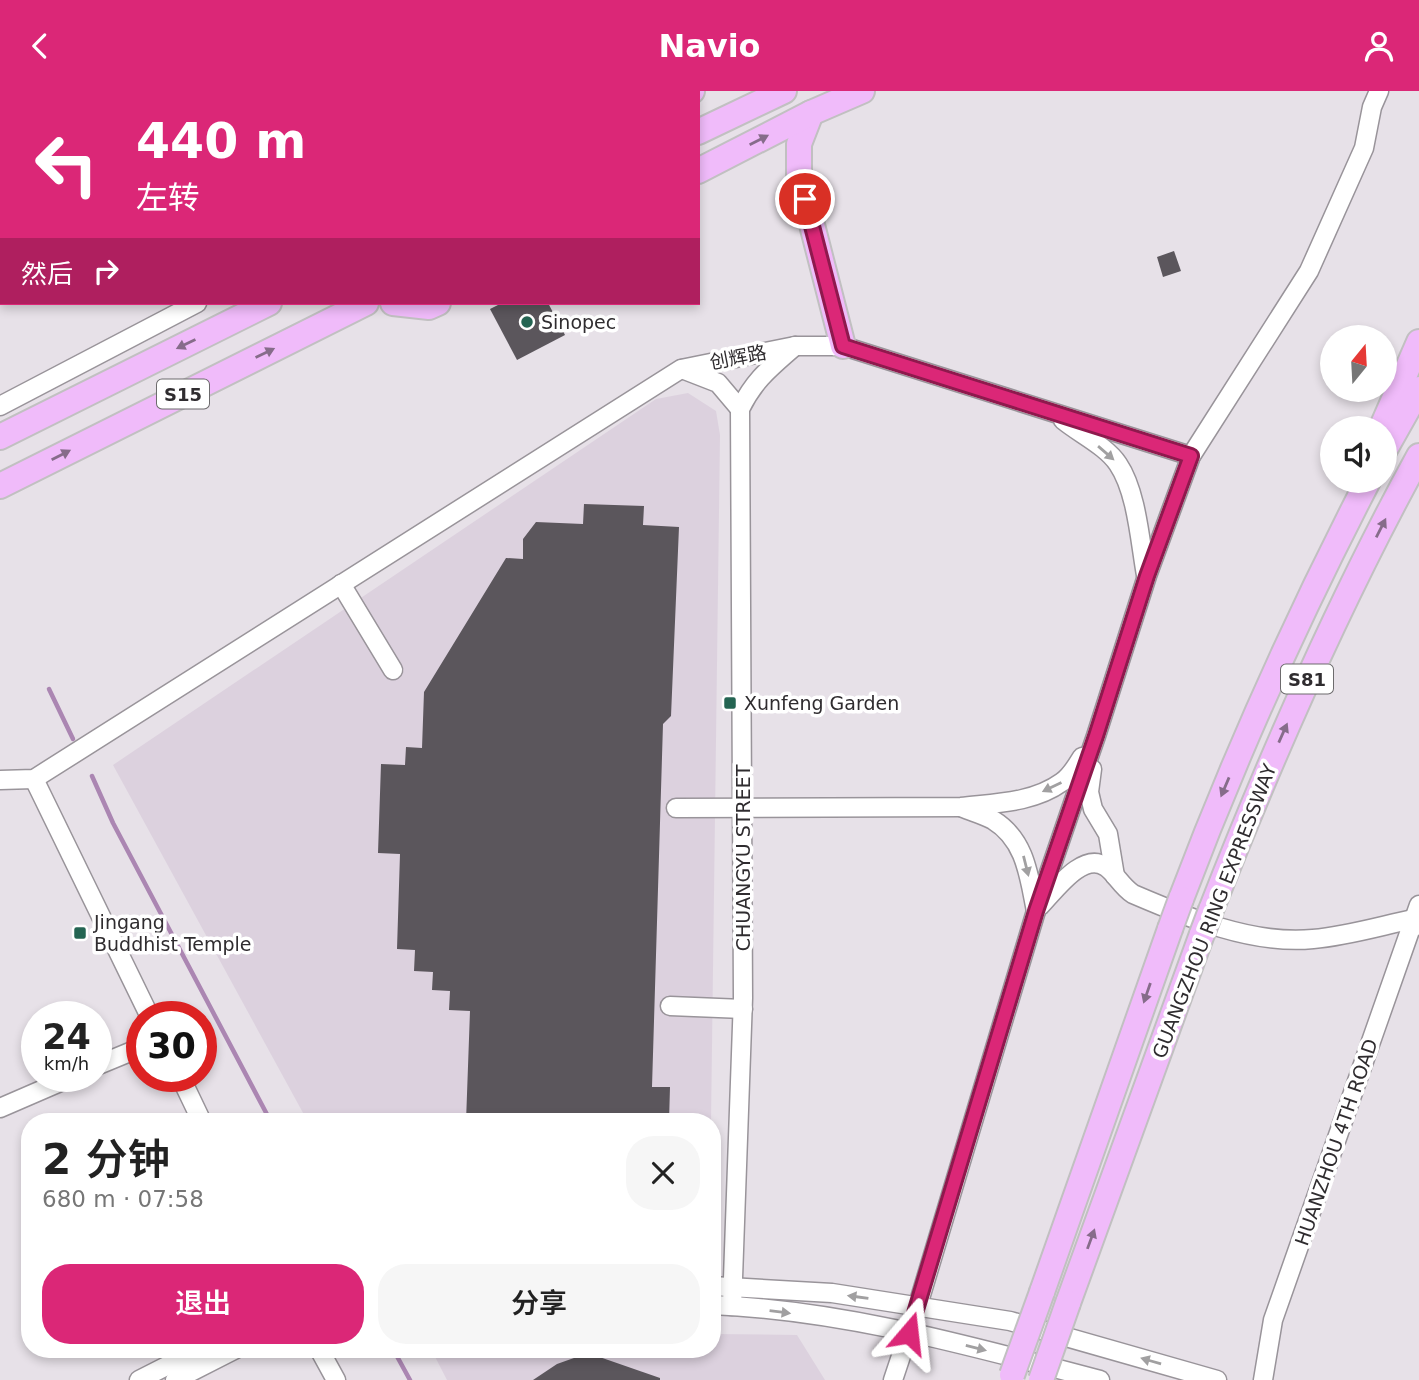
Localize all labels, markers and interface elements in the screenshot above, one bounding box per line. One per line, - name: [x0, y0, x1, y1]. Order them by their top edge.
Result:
- icon: back: [21, 27, 59, 65]
- text: Navio: [658, 27, 761, 65]
- icon: person: [1360, 27, 1398, 65]
- text: 440 m: [136, 113, 306, 170]
- icon: left: [21, 119, 112, 210]
- one-way arrow: [749, 134, 769, 145]
- pin: [775, 169, 835, 229]
- text: 左转: [136, 179, 200, 217]
- icon: arrive: [786, 180, 824, 218]
- icon: right: [87, 252, 125, 290]
- text: 然后: [21, 259, 73, 289]
- place label: Sinopec: [541, 311, 616, 333]
- marker: Sinopec: [519, 314, 535, 330]
- north arrow: [1320, 325, 1396, 403]
- map controls: [1320, 325, 1397, 493]
- one-way arrow: [176, 339, 196, 350]
- street label: 创辉路: [708, 341, 768, 373]
- one-way arrow: [255, 348, 275, 359]
- road number: S15: [157, 379, 209, 409]
- button: sound: [1320, 416, 1397, 493]
- one-way arrow: [1097, 445, 1115, 461]
- one-way arrow: [51, 449, 71, 460]
- one-way arrow: [1375, 518, 1386, 538]
- road number: S81: [1281, 665, 1333, 693]
- place label: Xunfeng Garden: [744, 692, 899, 714]
- marker: Xunfeng Garden: [722, 695, 738, 711]
- one-way arrow: [1278, 723, 1289, 744]
- street label: GUANGZHOU RING EXPRESSWAY: [1148, 760, 1281, 1061]
- street label: CHUANGYU STREET: [732, 764, 754, 951]
- one-way arrow: [1219, 777, 1231, 797]
- one-way arrow: [1042, 781, 1062, 792]
- one-way arrow: [1021, 856, 1032, 878]
- place label: Jingang Buddhist Temple: [93, 911, 252, 955]
- marker: Jingang Buddhist Temple: [72, 925, 88, 941]
- one-way arrow: [1141, 983, 1152, 1004]
- speed limit sign: 30: [126, 1001, 217, 1092]
- text: 24: [42, 1017, 91, 1057]
- street label: HUANZHOU 4TH ROAD: [1290, 1036, 1382, 1248]
- text: km/h: [44, 1053, 89, 1074]
- text: 2 分钟: [42, 1135, 170, 1184]
- button: close: [626, 1136, 700, 1210]
- text: 680 m · 07:58: [42, 1186, 204, 1212]
- one-way arrow: [1086, 1228, 1097, 1249]
- button: 退出: [42, 1264, 364, 1344]
- button: 分享: [378, 1264, 700, 1344]
- one-way arrow: [847, 1291, 869, 1302]
- position arrow: [872, 1296, 946, 1370]
- one-way arrow: [769, 1307, 791, 1318]
- one-way arrow: [965, 1342, 987, 1353]
- one-way arrow: [1140, 1356, 1161, 1366]

